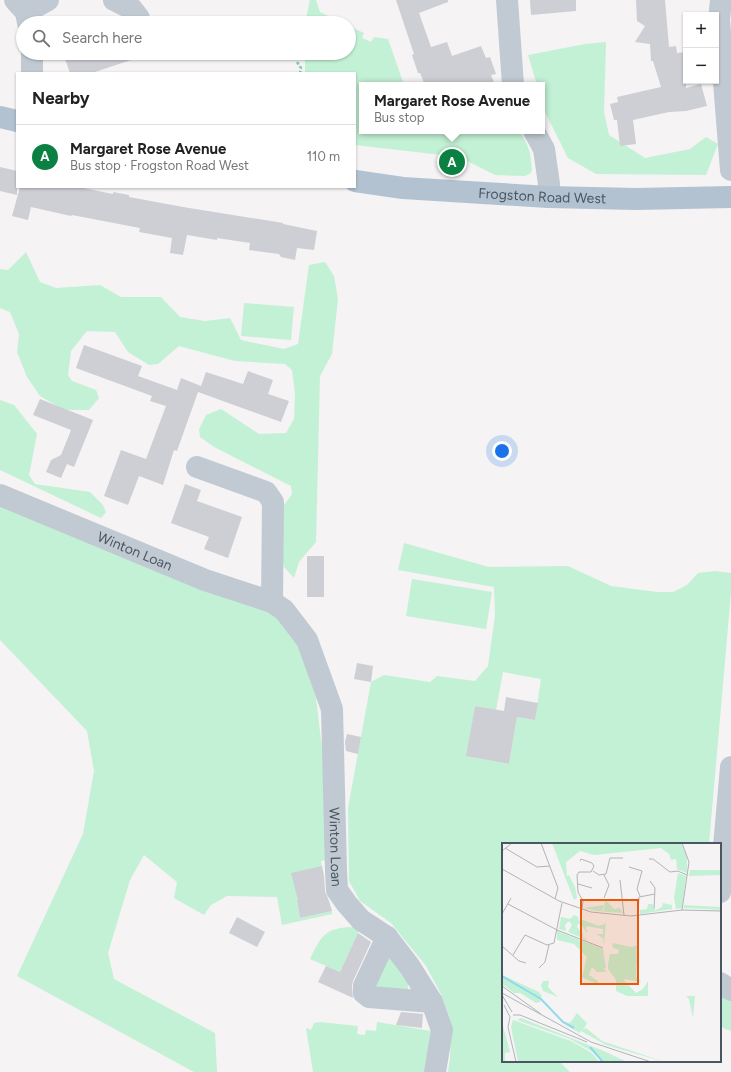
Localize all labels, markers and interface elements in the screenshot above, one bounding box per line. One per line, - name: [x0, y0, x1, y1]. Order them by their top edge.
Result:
- map controls: [683, 12, 719, 84]
- button: +: [683, 12, 719, 48]
- search box: [16, 16, 356, 60]
- icon: search: [30, 27, 52, 49]
- text: Search here: [62, 29, 142, 47]
- button: −: [683, 48, 719, 84]
- popup: [359, 82, 545, 134]
- text: Nearby: [32, 88, 90, 108]
- text: Margaret Rose Avenue: [374, 92, 530, 110]
- text: Bus stop: [374, 110, 425, 125]
- text: Margaret Rose Avenue: [70, 140, 226, 158]
- pin: A: [439, 147, 465, 177]
- text: A: [40, 149, 50, 164]
- text: 110 m: [307, 149, 340, 164]
- text: Bus stop · Frogston Road West: [70, 158, 249, 173]
- street label: Frogston Road West: [478, 184, 606, 207]
- your location: [492, 441, 512, 461]
- street label: Winton Loan: [95, 528, 175, 574]
- street label: Winton Loan: [326, 807, 345, 887]
- inset map: [502, 843, 721, 1062]

